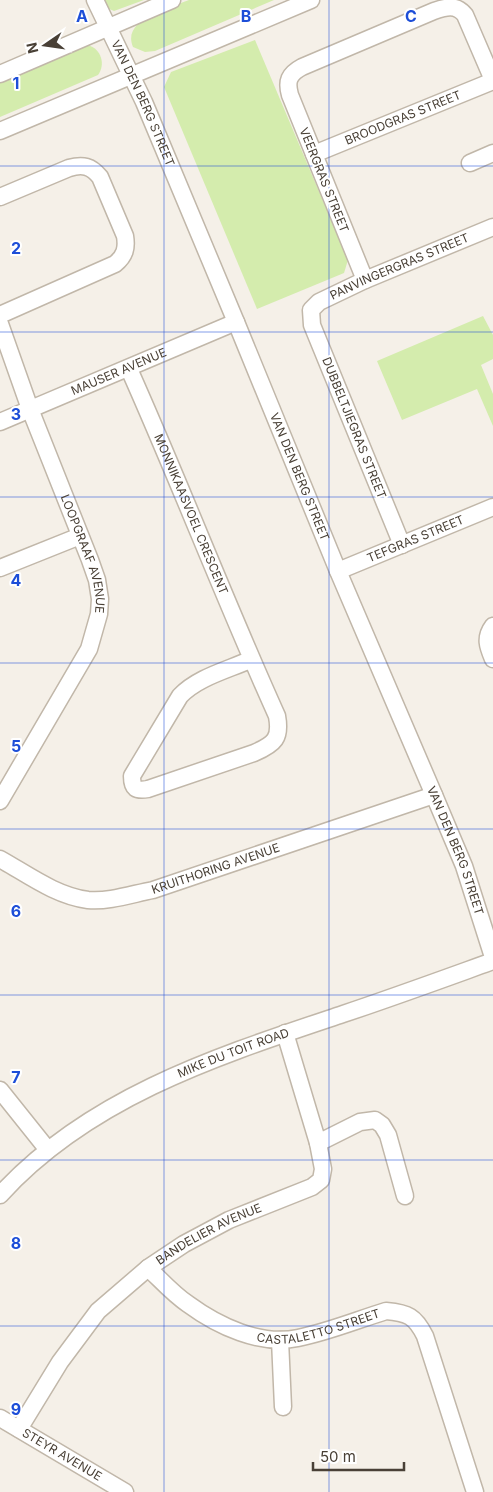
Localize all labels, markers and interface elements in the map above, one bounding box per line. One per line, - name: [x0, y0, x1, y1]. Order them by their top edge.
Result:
- text: A: [76, 6, 88, 26]
- text: B: [241, 6, 251, 26]
- text: C: [405, 6, 417, 26]
- north arrow: [20, 20, 70, 70]
- street label: VAN DEN BERG STREET: [108, 38, 178, 169]
- text: N: [22, 41, 41, 55]
- text: 1: [13, 73, 19, 93]
- street label: BROODGRAS STREET: [342, 87, 463, 148]
- street label: VEERGRAS STREET: [297, 125, 352, 235]
- street label: PANVINGERGRAS STREET: [327, 230, 471, 303]
- text: 2: [11, 238, 21, 258]
- street label: MAUSER AVENUE: [69, 344, 168, 398]
- street label: DUBBELTJIEGRAS STREET: [319, 355, 390, 501]
- text: 3: [11, 404, 21, 424]
- street label: VAN DEN BERG STREET: [267, 410, 333, 543]
- street label: MONNIKAASVOEL CRESCENT: [151, 432, 232, 597]
- street label: LOOPGRAAF AVENUE: [58, 492, 108, 614]
- street label: TEFGRAS STREET: [365, 512, 466, 565]
- text: 4: [11, 570, 22, 590]
- text: 5: [11, 736, 21, 756]
- street label: VAN DEN BERG STREET: [424, 784, 487, 917]
- street label: KRUITHORING AVENUE: [150, 840, 282, 897]
- text: 6: [11, 901, 21, 921]
- street label: MIKE DU TOIT ROAD: [175, 1025, 291, 1081]
- text: 7: [11, 1067, 21, 1087]
- street label: BANDELIER AVENUE: [153, 1200, 264, 1268]
- text: 8: [11, 1233, 21, 1253]
- street label: CASTALETTO STREET: [255, 1305, 382, 1347]
- text: 9: [11, 1399, 21, 1419]
- street label: STEYR AVENUE: [20, 1425, 105, 1484]
- scale bar: [313, 1440, 404, 1472]
- text: 50 m: [320, 1447, 356, 1466]

